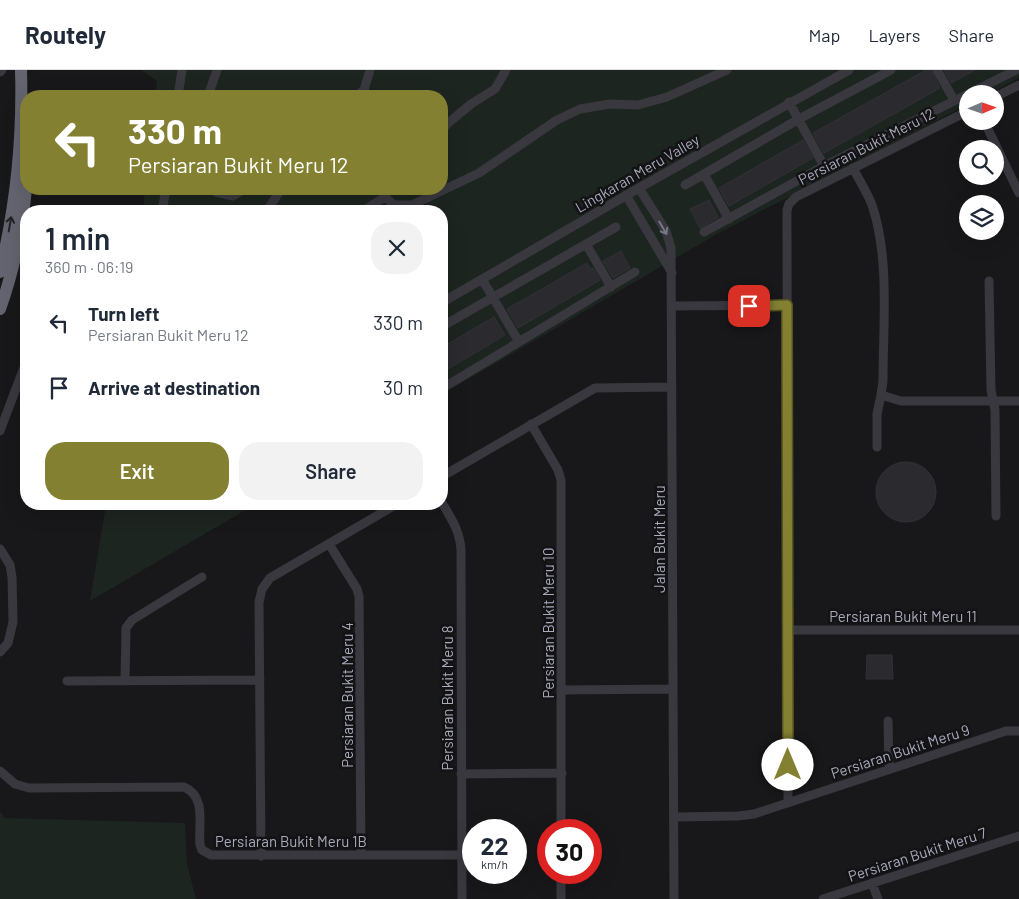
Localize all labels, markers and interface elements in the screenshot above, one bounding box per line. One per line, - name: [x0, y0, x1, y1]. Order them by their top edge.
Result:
- text: Routely: [25, 20, 106, 49]
- text: Map: [808, 24, 840, 46]
- text: Layers: [868, 24, 921, 46]
- text: Share: [949, 24, 994, 46]
- north arrow: [959, 85, 1004, 130]
- map controls: [959, 85, 1004, 240]
- street label: Persiaran Bukit Meru 12: [795, 104, 937, 188]
- text: 330 m: [128, 109, 222, 151]
- icon: left: [45, 110, 110, 175]
- street label: Lingkaran Meru Valley: [572, 130, 702, 216]
- button: search: [959, 140, 1004, 185]
- text: Persiaran Bukit Meru 12: [128, 151, 349, 177]
- button: layers: [959, 195, 1004, 240]
- one-way arrow: [6, 217, 16, 233]
- text: 1 min: [45, 220, 110, 256]
- one-way arrow: [659, 220, 669, 234]
- button: close: [371, 222, 423, 274]
- text: 360 m · 06:19: [45, 257, 133, 276]
- pin: [728, 285, 770, 327]
- icon: arrive: [735, 292, 763, 320]
- text: Turn left: [88, 302, 159, 325]
- icon: left: [45, 309, 73, 337]
- text: 330 m: [373, 311, 423, 334]
- text: Persiaran Bukit Meru 12: [88, 325, 248, 344]
- icon: arrive: [45, 374, 73, 402]
- text: Arrive at destination: [88, 376, 260, 399]
- text: 30 m: [383, 376, 423, 399]
- button: Exit: [45, 442, 229, 500]
- button: Share: [239, 442, 423, 500]
- street label: Jalan Bukit Meru: [650, 485, 668, 593]
- street label: Persiaran Bukit Meru 10: [539, 548, 557, 698]
- street label: Persiaran Bukit Meru 11: [829, 607, 977, 625]
- street label: Persiaran Bukit Meru 4: [338, 622, 356, 768]
- street label: Persiaran Bukit Meru 8: [438, 626, 456, 770]
- street label: Persiaran Bukit Meru 9: [828, 720, 972, 782]
- position arrow: [761, 738, 813, 790]
- speed limit sign: 30: [537, 819, 602, 884]
- street label: Persiaran Bukit Meru 7: [846, 823, 988, 885]
- text: 22: [480, 830, 509, 860]
- street label: Persiaran Bukit Meru 1B: [215, 832, 367, 850]
- text: km/h: [481, 857, 508, 871]

